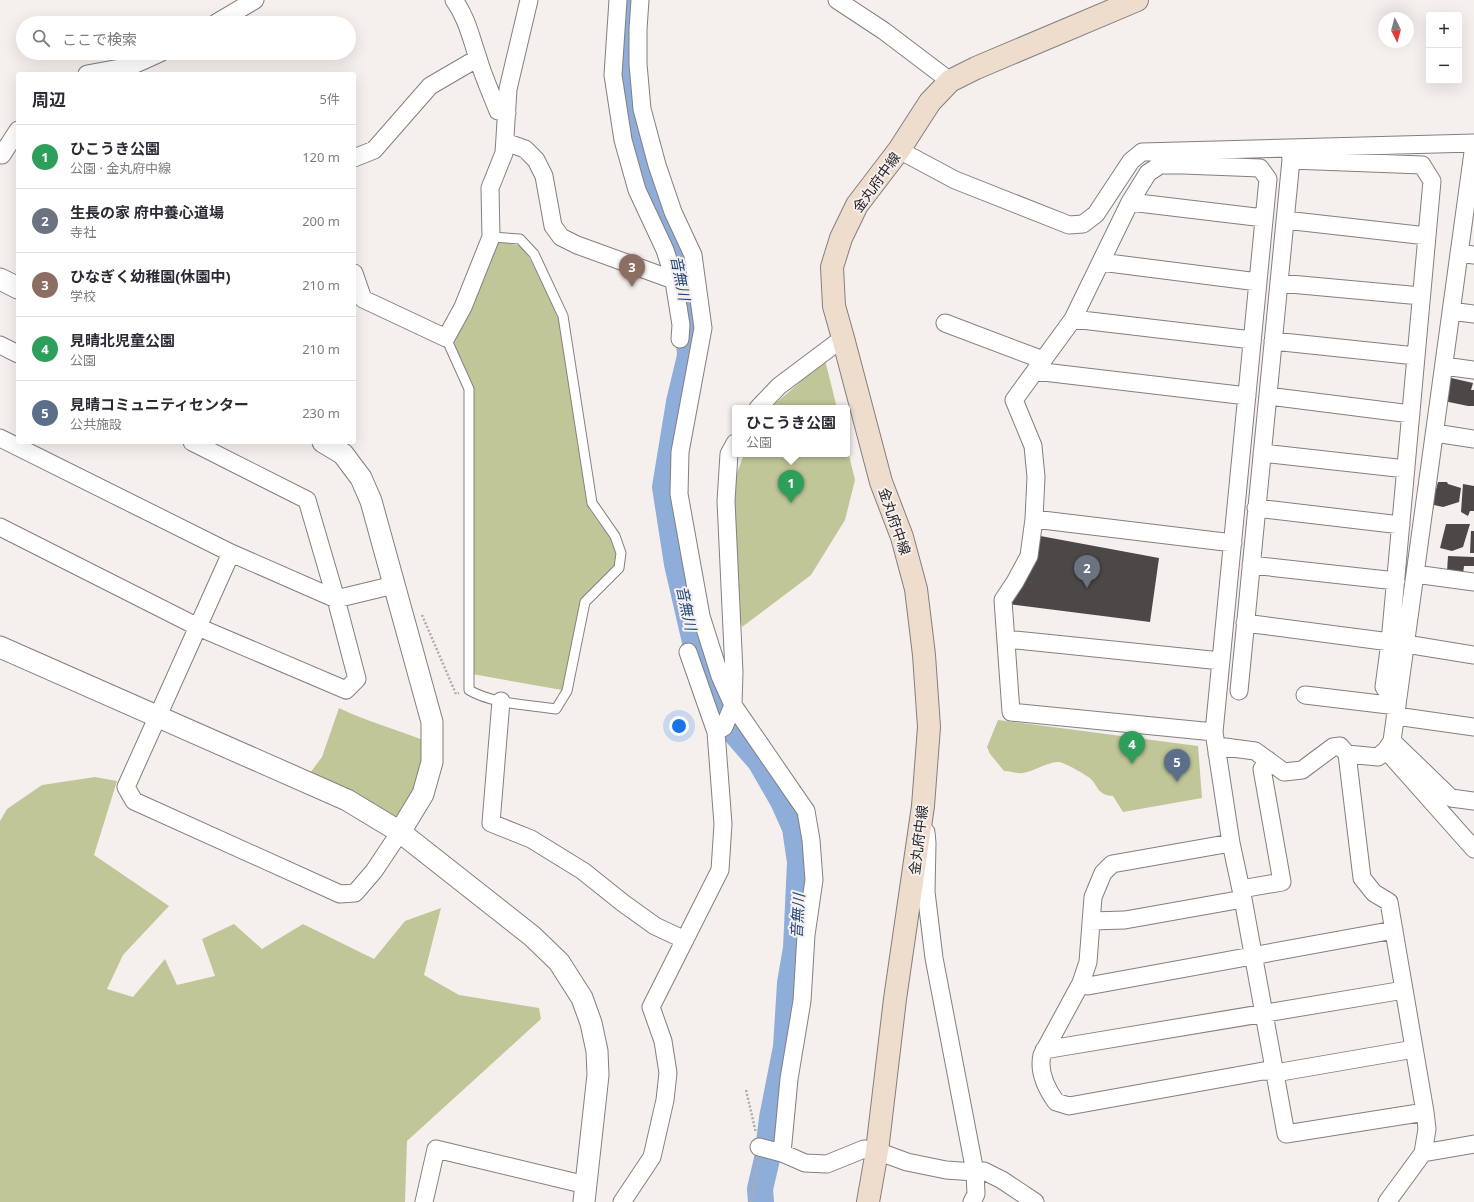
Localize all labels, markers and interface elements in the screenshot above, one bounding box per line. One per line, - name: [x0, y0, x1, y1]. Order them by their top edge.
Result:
- north arrow: [1378, 12, 1414, 48]
- map controls: [1426, 12, 1462, 84]
- button: +: [1426, 12, 1462, 48]
- search box: [16, 16, 356, 60]
- icon: search: [30, 27, 52, 49]
- text: ここで検索: [62, 29, 137, 49]
- button: −: [1426, 48, 1462, 84]
- text: 周辺: [32, 88, 66, 111]
- text: 5件: [320, 90, 340, 108]
- text: ひこうき公園: [70, 138, 160, 158]
- text: 1: [41, 148, 49, 166]
- text: 120 m: [302, 148, 340, 166]
- street label: 金丸府中線: [848, 148, 904, 216]
- text: 公園 · 金丸府中線: [70, 159, 171, 177]
- text: 生長の家 府中養心道場: [70, 202, 224, 222]
- text: 2: [41, 212, 49, 230]
- text: 200 m: [302, 212, 340, 230]
- text: 寺社: [70, 223, 96, 241]
- pin: 3: [619, 254, 645, 287]
- water label: 音無川: [667, 254, 695, 304]
- text: ひなぎく幼稚園(休園中): [70, 266, 230, 286]
- text: 3: [41, 276, 49, 294]
- text: 210 m: [302, 276, 340, 294]
- text: 学校: [70, 287, 96, 305]
- text: 見晴北児童公園: [70, 330, 175, 350]
- text: 4: [41, 340, 49, 358]
- text: 210 m: [302, 340, 340, 358]
- text: 公園: [70, 351, 96, 369]
- text: 見晴コミュニティセンター: [70, 394, 249, 414]
- text: 5: [41, 404, 49, 422]
- text: 230 m: [302, 404, 340, 422]
- popup: [732, 405, 850, 457]
- text: ひこうき公園: [746, 412, 836, 432]
- text: 公共施設: [70, 415, 122, 433]
- text: 公園: [746, 433, 772, 451]
- pin: 1: [778, 470, 804, 503]
- street label: 金丸府中線: [875, 485, 915, 557]
- pin: 2: [1074, 555, 1100, 588]
- water label: 音無川: [673, 584, 702, 634]
- your location: [669, 716, 689, 736]
- pin: 4: [1119, 731, 1145, 764]
- pin: 5: [1164, 749, 1190, 782]
- street label: 金丸府中線: [904, 804, 932, 876]
- water label: 音無川: [786, 891, 808, 939]

